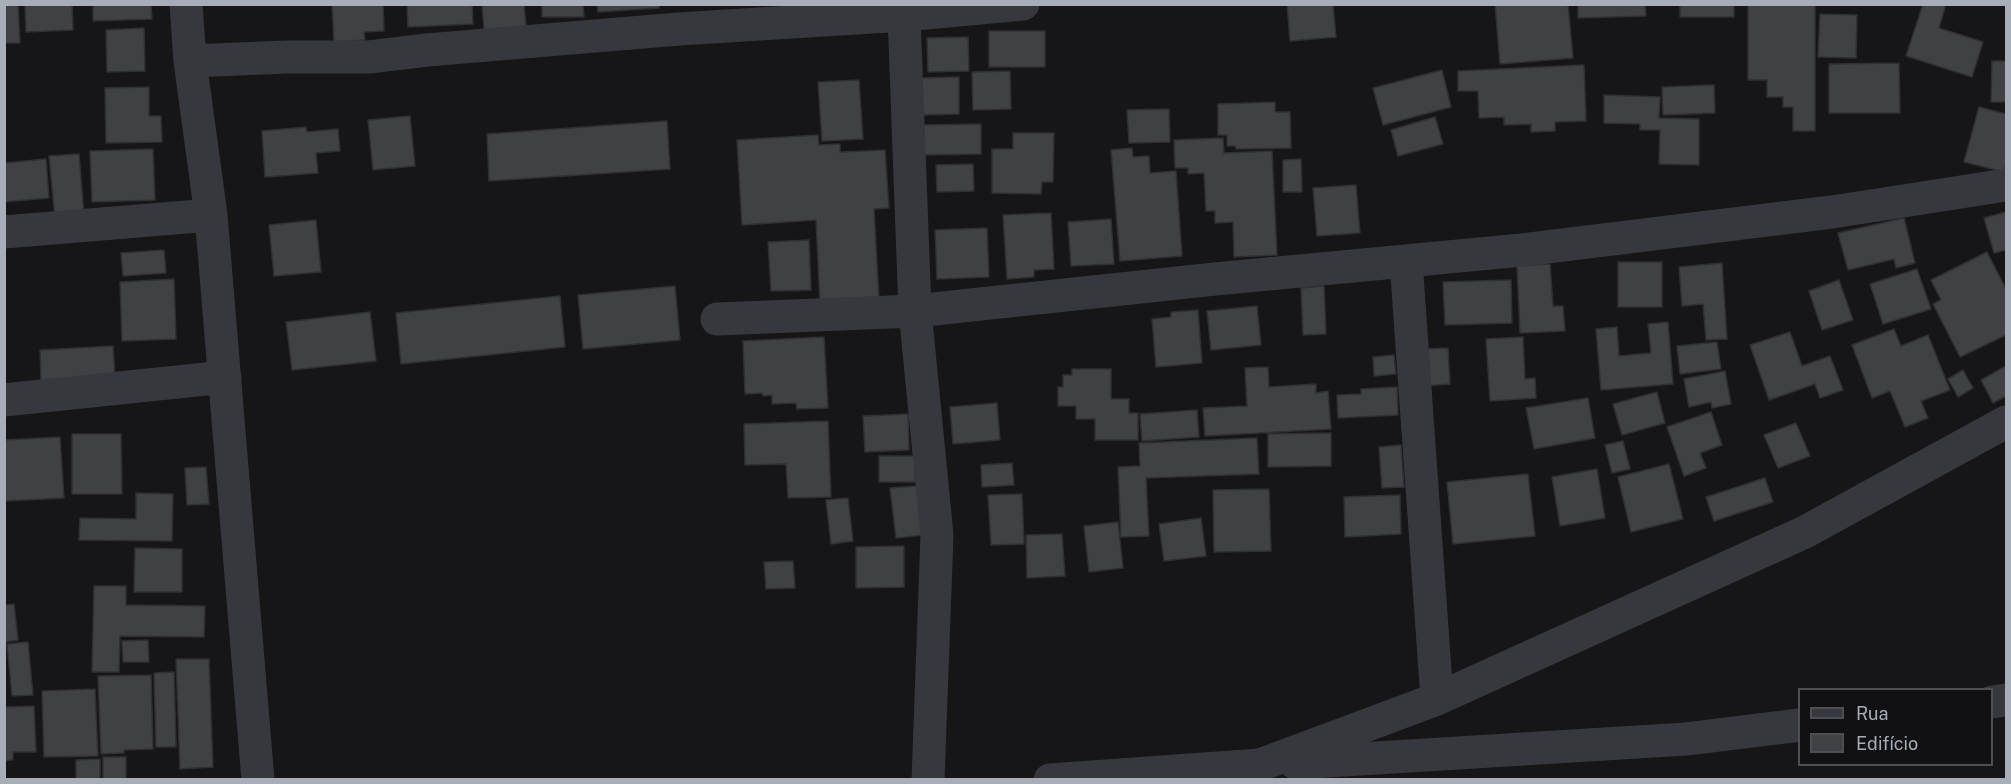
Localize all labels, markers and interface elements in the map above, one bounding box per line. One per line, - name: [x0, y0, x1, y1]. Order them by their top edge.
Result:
- legend: [1798, 688, 1993, 766]
- text: Rua: [1856, 703, 1888, 724]
- text: Edifício: [1856, 733, 1918, 754]

